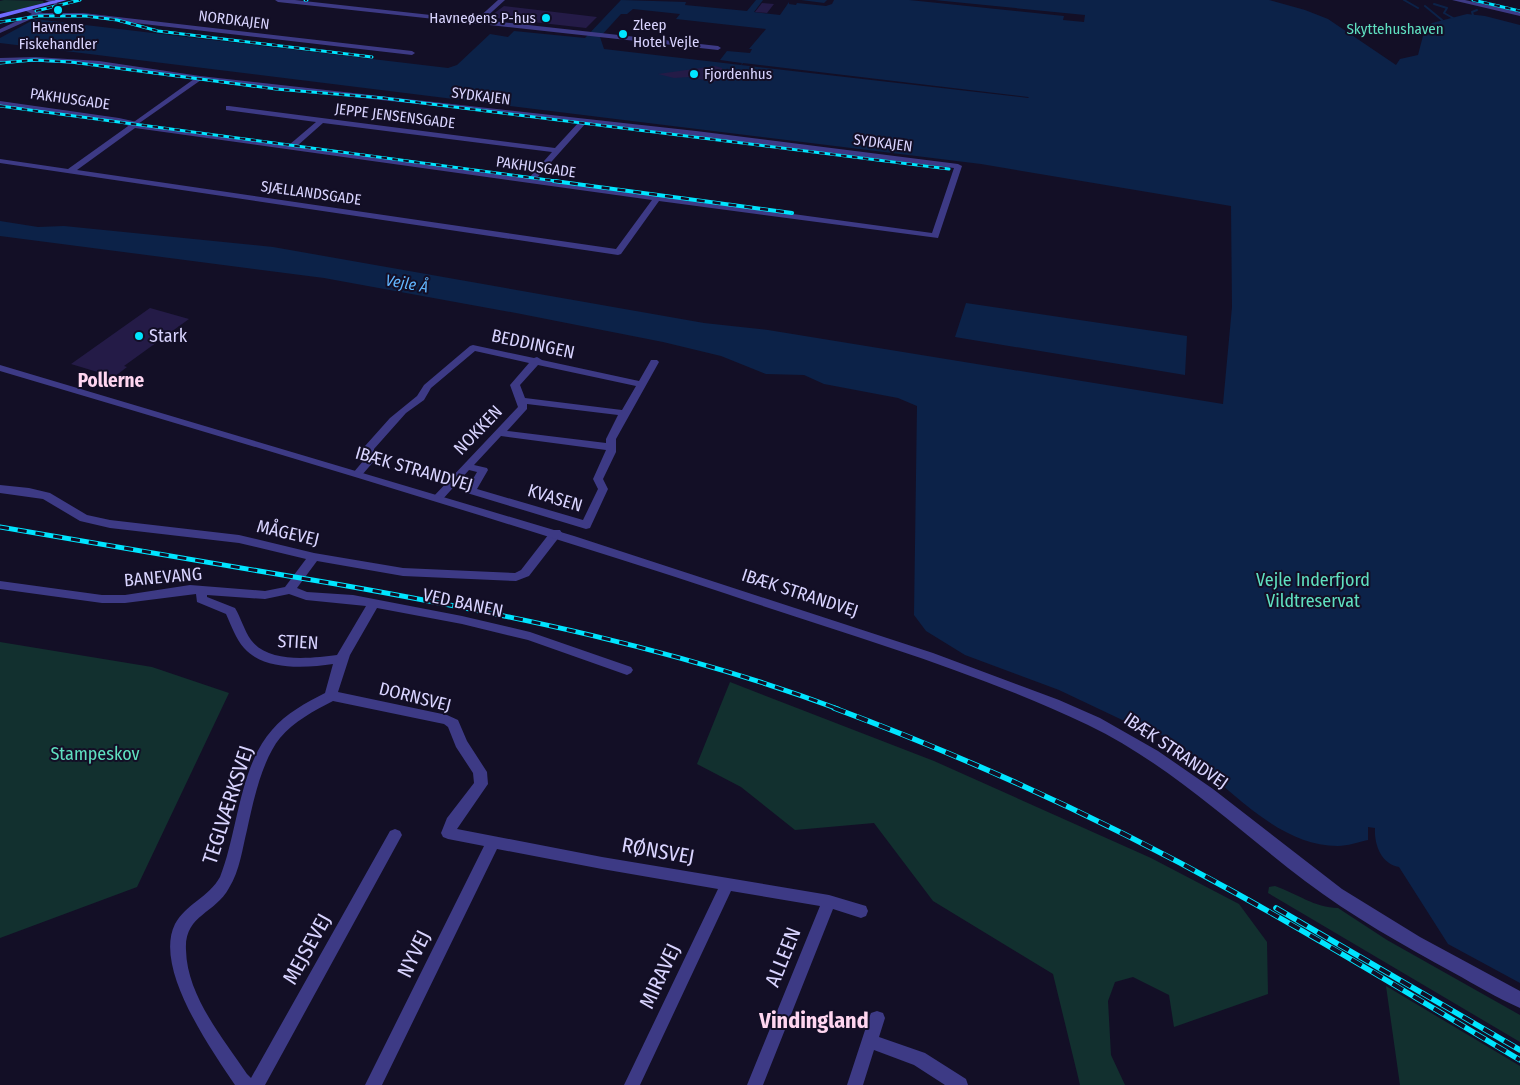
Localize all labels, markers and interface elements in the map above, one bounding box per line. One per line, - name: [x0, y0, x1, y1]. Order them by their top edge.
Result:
- marker: Havnens Fiskehandler: [52, 4, 64, 16]
- street label: NORDKAJEN: [197, 7, 271, 33]
- place label: Havneøens P-hus: [429, 9, 536, 27]
- marker: Havneøens P-hus: [540, 12, 552, 24]
- place label: Zleep Hotel Vejle: [633, 16, 699, 51]
- place label: Havnens Fiskehandler: [19, 18, 98, 53]
- park label: Skyttehushaven: [1346, 20, 1444, 38]
- marker: Zleep Hotel Vejle: [617, 28, 629, 40]
- place label: Fjordenhus: [704, 65, 772, 83]
- marker: Fjordenhus: [688, 68, 700, 80]
- street label: SYDKAJEN: [450, 83, 512, 109]
- street label: PAKHUSGADE: [29, 85, 111, 113]
- street label: JEPPE JENSENSGADE: [334, 100, 456, 132]
- street label: SYDKAJEN: [852, 130, 914, 156]
- street label: PAKHUSGADE: [495, 153, 577, 181]
- street label: SJÆLLANDSGADE: [260, 177, 362, 209]
- water label: Vejle Å: [384, 269, 430, 297]
- street label: BEDDINGEN: [489, 324, 577, 364]
- place label: Stark: [149, 325, 188, 347]
- marker: Stark: [133, 330, 145, 342]
- district label: Pollerne: [78, 369, 145, 392]
- street label: NOKKEN: [449, 401, 507, 459]
- street label: IBÆK STRANDVEJ: [353, 442, 475, 496]
- street label: KVASEN: [525, 479, 585, 517]
- street label: MÅGEVEJ: [255, 514, 322, 551]
- street label: BANEVANG: [123, 563, 203, 591]
- street label: IBÆK STRANDVEJ: [739, 564, 861, 622]
- park label: Vejle Inderfjord Vildtreservat: [1256, 569, 1370, 612]
- street label: VED BANEN: [421, 584, 505, 622]
- street label: STIEN: [277, 630, 319, 654]
- street label: DORNSVEJ: [377, 677, 453, 717]
- street label: IBÆK STRANDVEJ: [1120, 708, 1232, 794]
- street label: TEGLVÆRKSVEJ: [197, 742, 259, 868]
- park label: Stampeskov: [50, 743, 140, 765]
- street label: RØNSVEJ: [620, 832, 696, 870]
- street label: MEJSEVEJ: [277, 909, 337, 989]
- street label: ALLEEN: [759, 923, 807, 991]
- street label: NYVEJ: [391, 926, 437, 982]
- street label: MIRAVEJ: [634, 939, 686, 1013]
- district label: Vindingland: [758, 1007, 869, 1034]

